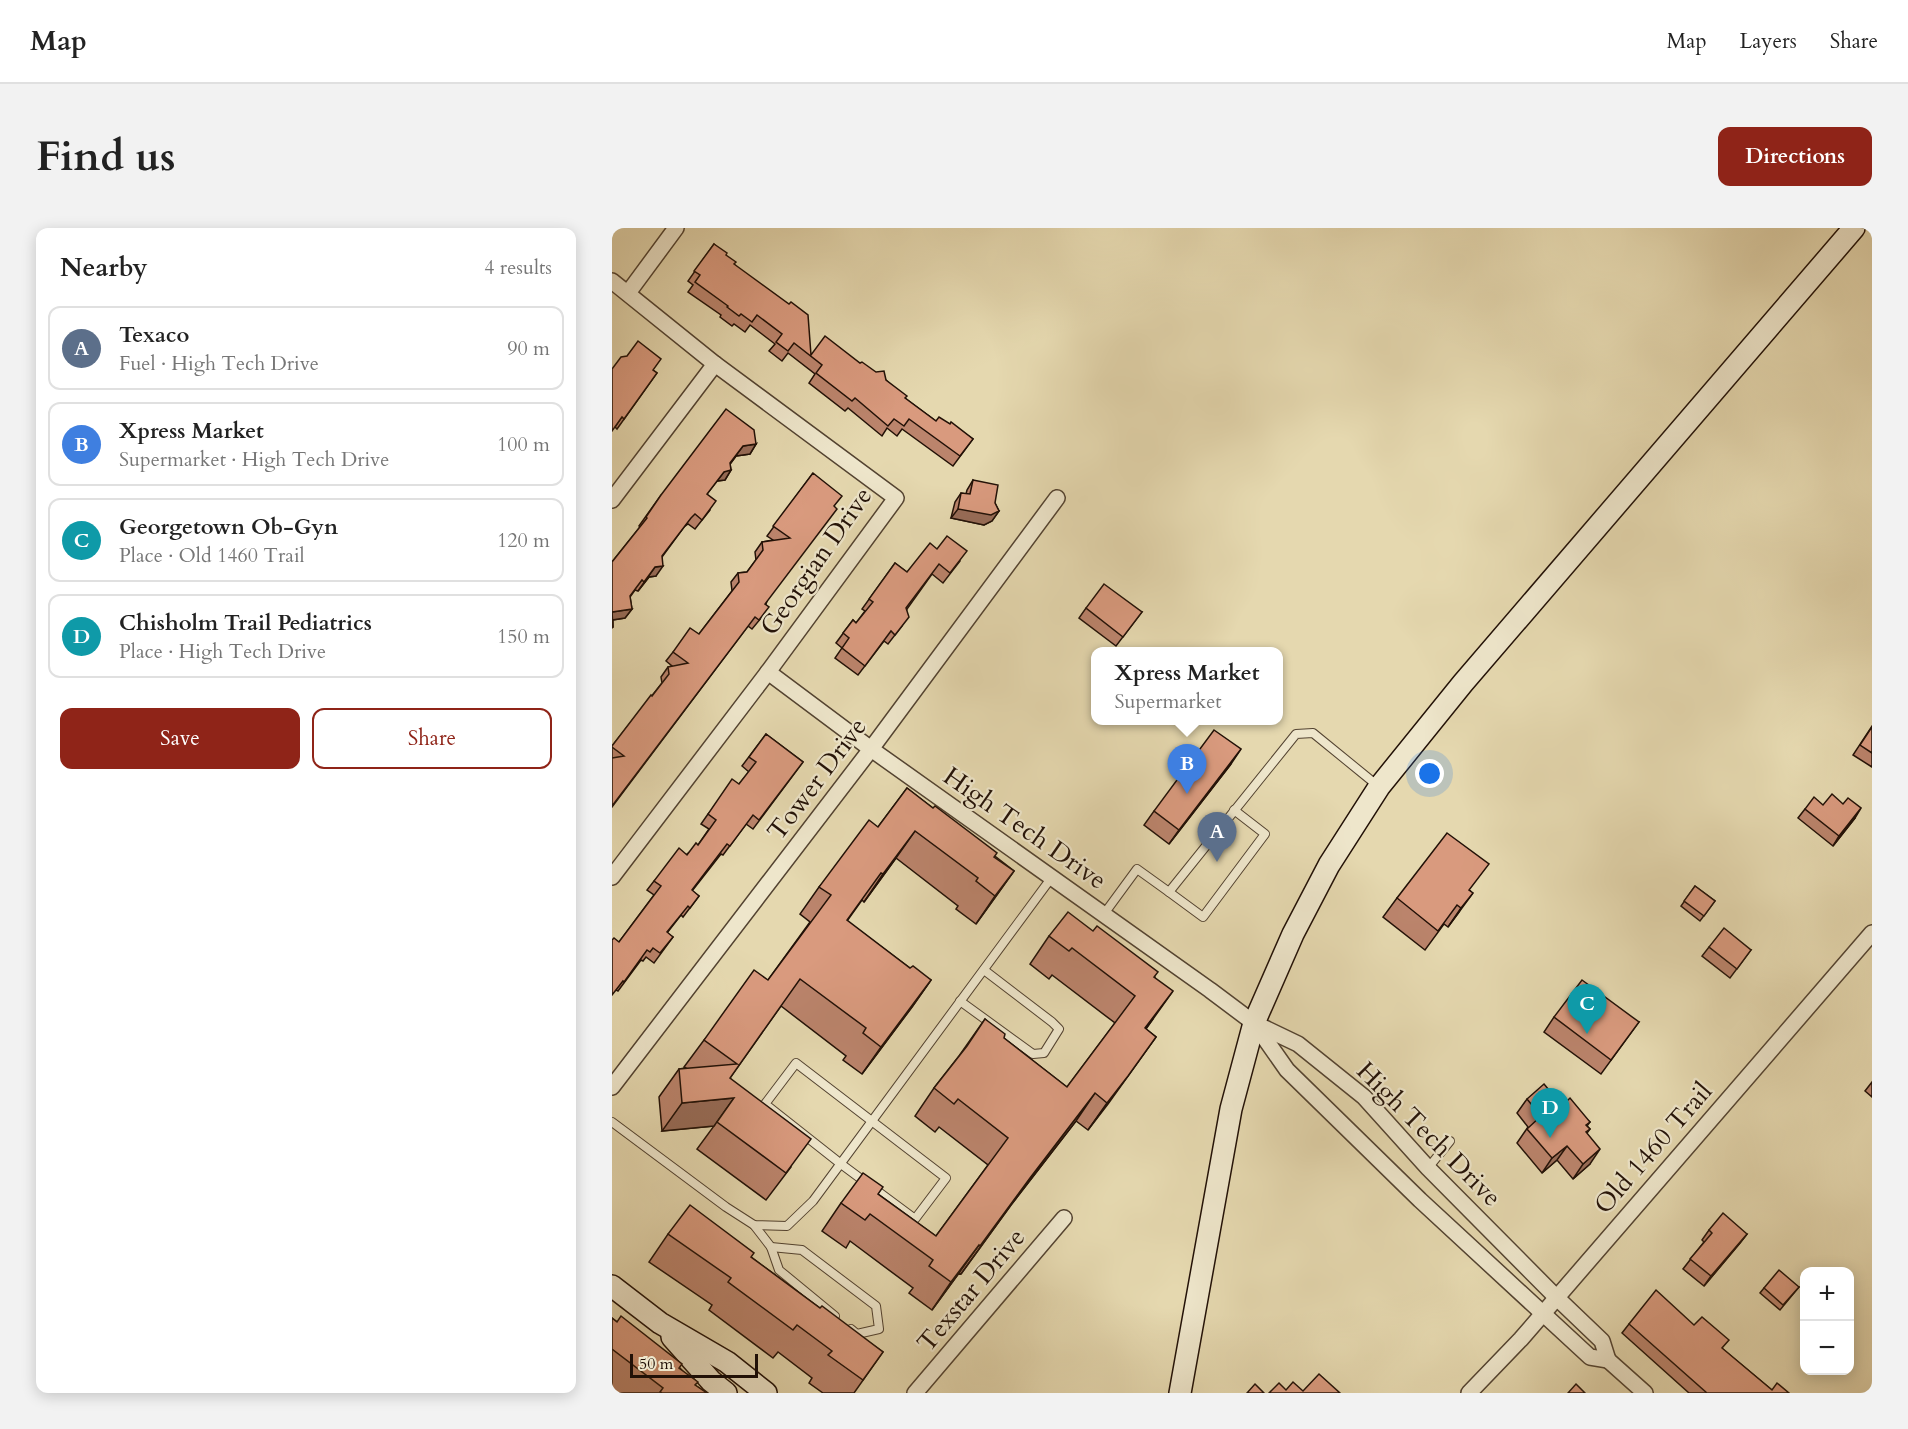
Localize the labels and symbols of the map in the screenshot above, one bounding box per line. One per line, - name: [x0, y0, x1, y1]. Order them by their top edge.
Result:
- street label: Georgian Drive: [752, 480, 880, 642]
- street label: Tower Drive: [759, 711, 875, 847]
- pin: B: [1168, 744, 1206, 794]
- street label: High Tech Drive: [936, 759, 1114, 897]
- your location: [1415, 759, 1444, 788]
- pin: A: [1198, 812, 1236, 862]
- pin: C: [1568, 984, 1606, 1034]
- street label: High Tech Drive: [1349, 1054, 1509, 1214]
- street label: Old 1460 Trail: [1586, 1074, 1720, 1221]
- pin: D: [1530, 1088, 1570, 1138]
- street label: Texstar Drive: [909, 1221, 1033, 1359]
- scale bar: [630, 1351, 758, 1378]

